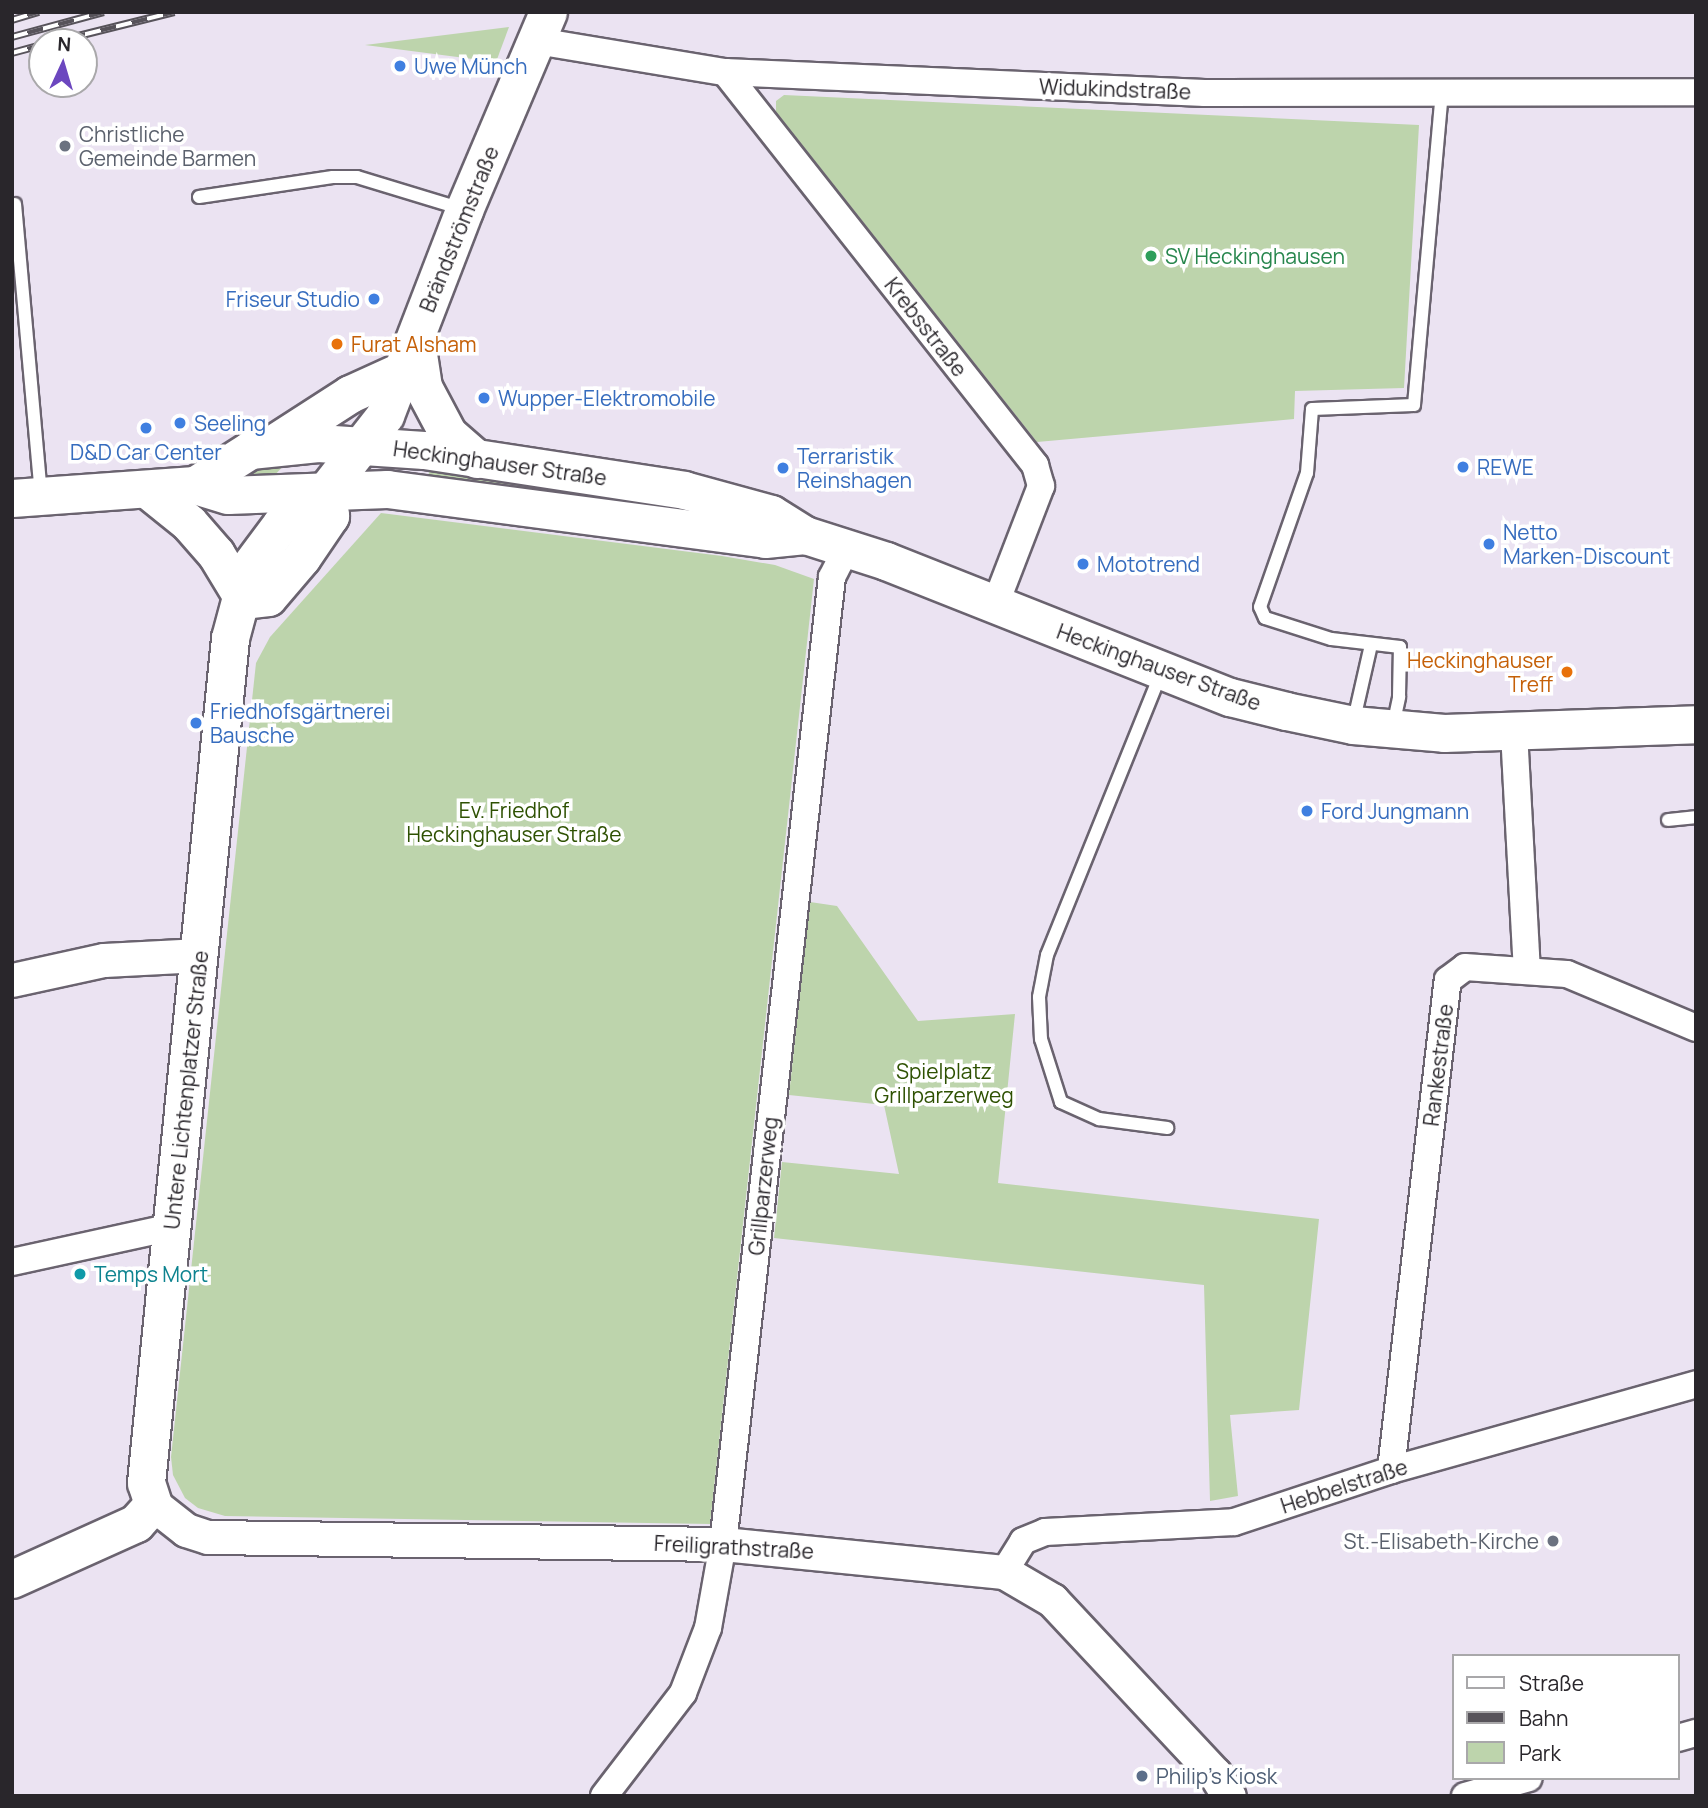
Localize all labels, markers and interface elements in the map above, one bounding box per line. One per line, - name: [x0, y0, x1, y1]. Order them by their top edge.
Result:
- north arrow: [28, 28, 98, 98]
- text: N: [57, 31, 72, 57]
- place label: Uwe Münch: [414, 53, 528, 79]
- marker: Uwe Münch: [392, 58, 408, 74]
- street label: Widukindstraße: [1038, 74, 1192, 104]
- place label: Christliche Gemeinde Barmen: [79, 121, 256, 171]
- marker: Christliche Gemeinde Barmen: [57, 138, 73, 154]
- street label: Brändströmstraße: [414, 142, 504, 316]
- place label: SV Heckinghausen: [1165, 243, 1345, 269]
- marker: SV Heckinghausen: [1143, 248, 1159, 264]
- street label: Krebsstraße: [880, 273, 972, 381]
- place label: Friseur Studio: [226, 286, 360, 312]
- marker: Friseur Studio: [366, 291, 382, 307]
- place label: Furat Alsham: [351, 331, 477, 357]
- marker: Furat Alsham: [329, 336, 345, 352]
- place label: Wupper-Elektromobile: [498, 385, 715, 411]
- marker: Wupper-Elektromobile: [476, 390, 492, 406]
- place label: Seeling: [194, 410, 266, 436]
- marker: Seeling: [172, 415, 188, 431]
- marker: D&D Car Center: [138, 420, 154, 436]
- street label: Heckinghauser Straße: [392, 436, 608, 490]
- place label: D&D Car Center: [70, 439, 222, 465]
- place label: Terraristik Reinshagen: [797, 443, 912, 493]
- place label: REWE: [1477, 454, 1534, 480]
- marker: REWE: [1455, 459, 1471, 475]
- marker: Terraristik Reinshagen: [775, 460, 791, 476]
- place label: Netto Marken-Discount: [1503, 519, 1670, 569]
- marker: Netto Marken-Discount: [1481, 536, 1497, 552]
- place label: Mototrend: [1097, 551, 1200, 577]
- marker: Mototrend: [1075, 556, 1091, 572]
- street label: Heckinghauser Straße: [1054, 618, 1264, 716]
- place label: Heckinghauser Treff: [1407, 647, 1553, 697]
- marker: Heckinghauser Treff: [1559, 664, 1575, 680]
- place label: Friedhofsgärtnerei Bausche: [210, 698, 390, 748]
- marker: Friedhofsgärtnerei Bausche: [188, 715, 204, 731]
- park label: Ev. Friedhof Heckinghauser Straße: [406, 797, 622, 847]
- place label: Ford Jungmann: [1321, 798, 1469, 824]
- marker: Ford Jungmann: [1299, 803, 1315, 819]
- street label: Untere Lichtenplatzer Straße: [159, 949, 213, 1231]
- street label: Rankestraße: [1418, 1002, 1458, 1128]
- park label: Spielplatz Grillparzerweg: [874, 1058, 1014, 1108]
- street label: Grillparzerweg: [743, 1115, 783, 1257]
- place label: Temps Mort: [94, 1261, 208, 1287]
- marker: Temps Mort: [72, 1266, 88, 1282]
- street label: Hebbelstraße: [1277, 1454, 1411, 1518]
- place label: St.-Elisabeth-Kirche: [1344, 1528, 1539, 1554]
- street label: Freiligrathstraße: [653, 1530, 815, 1564]
- marker: St.-Elisabeth-Kirche: [1545, 1533, 1561, 1549]
- legend: [1452, 1654, 1680, 1780]
- text: Straße: [1519, 1669, 1584, 1697]
- text: Bahn: [1519, 1704, 1569, 1732]
- text: Park: [1519, 1739, 1561, 1767]
- place label: Philip's Kiosk: [1156, 1763, 1277, 1789]
- marker: Philip's Kiosk: [1134, 1768, 1150, 1784]

